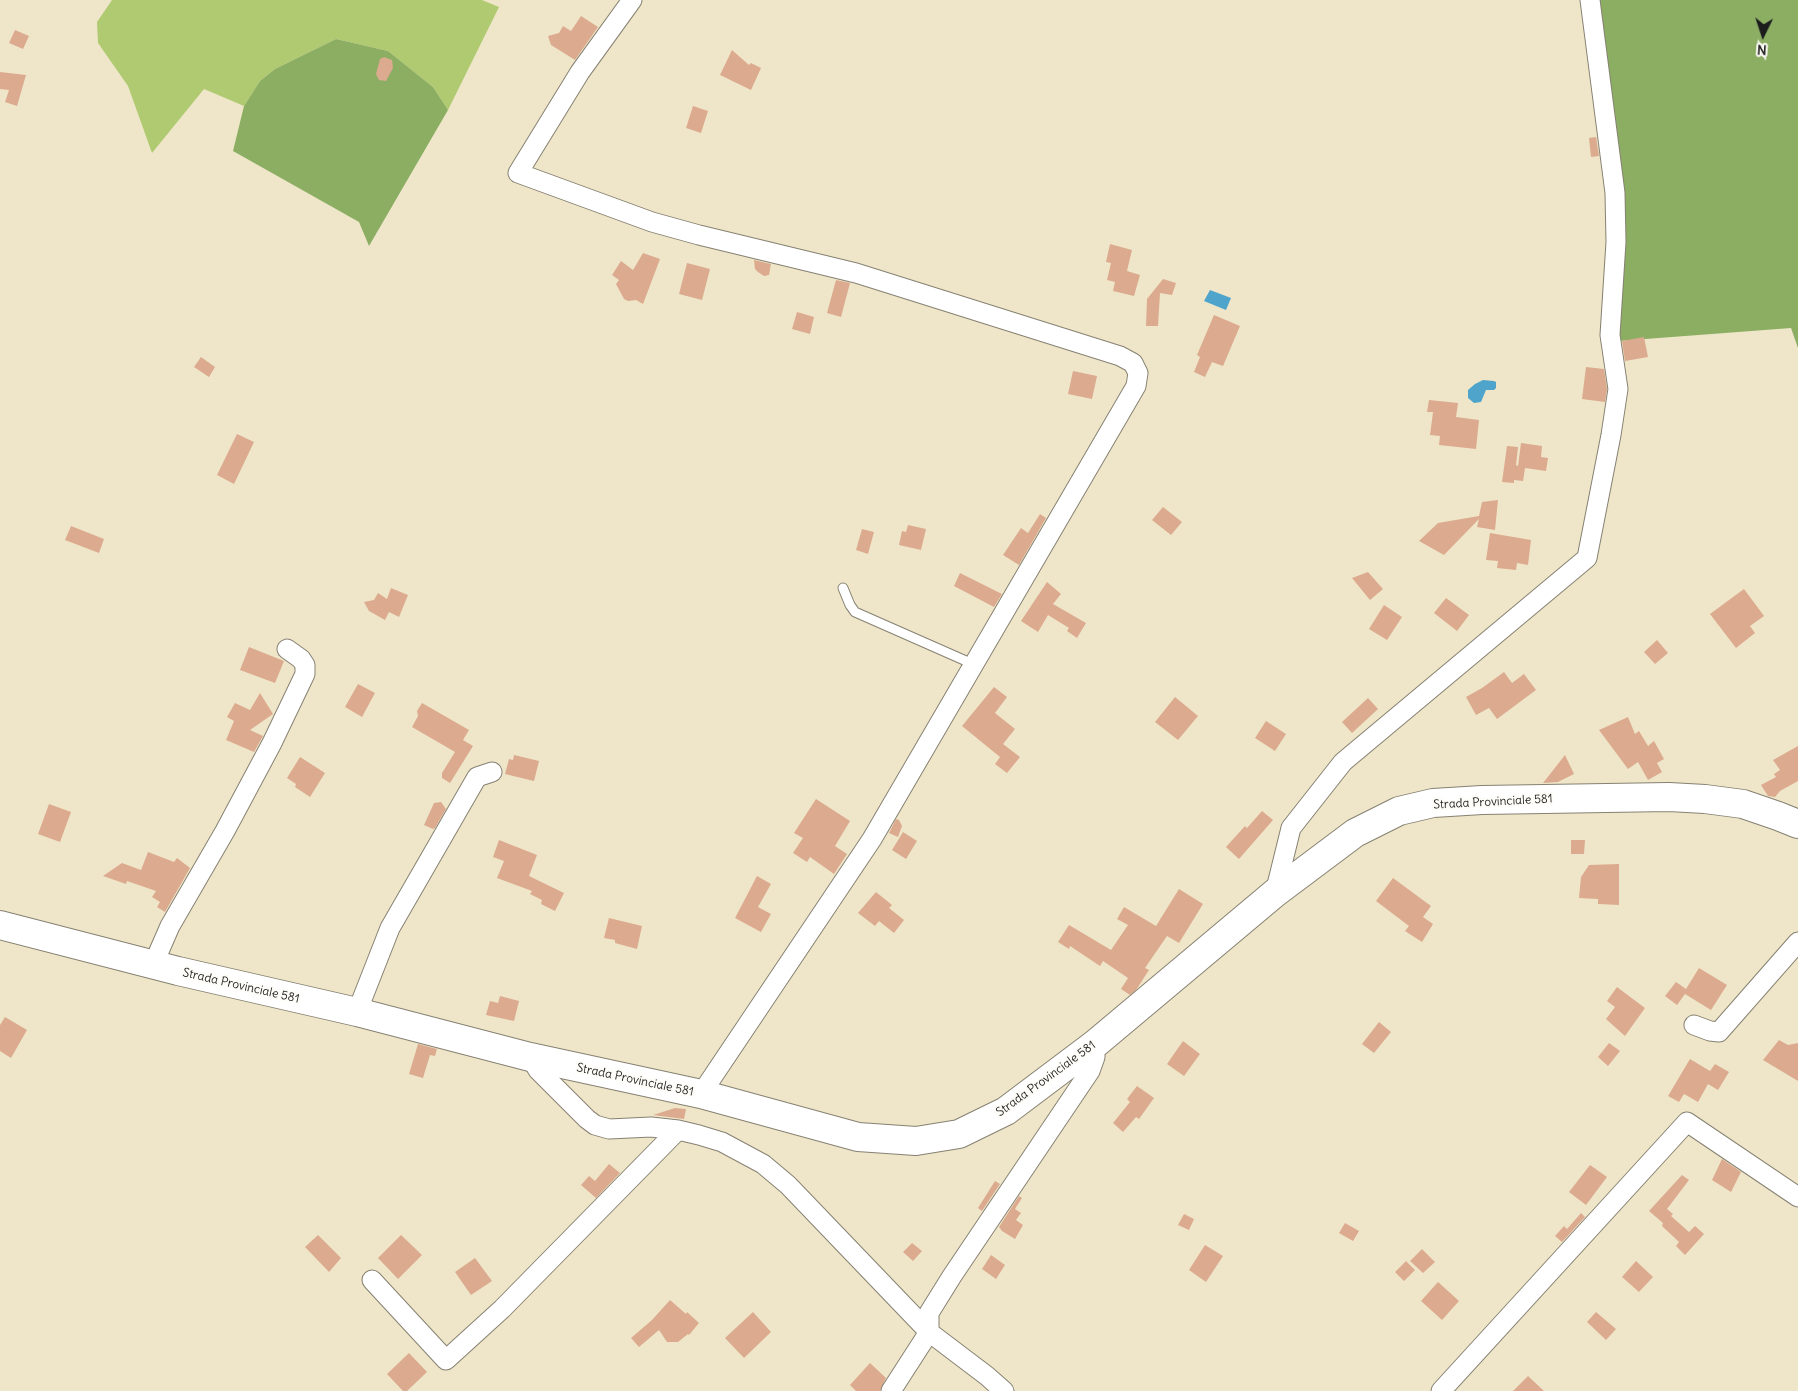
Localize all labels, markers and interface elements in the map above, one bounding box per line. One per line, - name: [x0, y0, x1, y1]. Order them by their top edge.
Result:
- north arrow: [1738, 10, 1788, 60]
- text: N: [1756, 41, 1767, 59]
- street label: Strada Provinciale 581: [1433, 792, 1553, 812]
- street label: Strada Provinciale 581: [181, 966, 301, 1006]
- street label: Strada Provinciale 581: [994, 1038, 1098, 1120]
- street label: Strada Provinciale 581: [575, 1061, 695, 1099]

